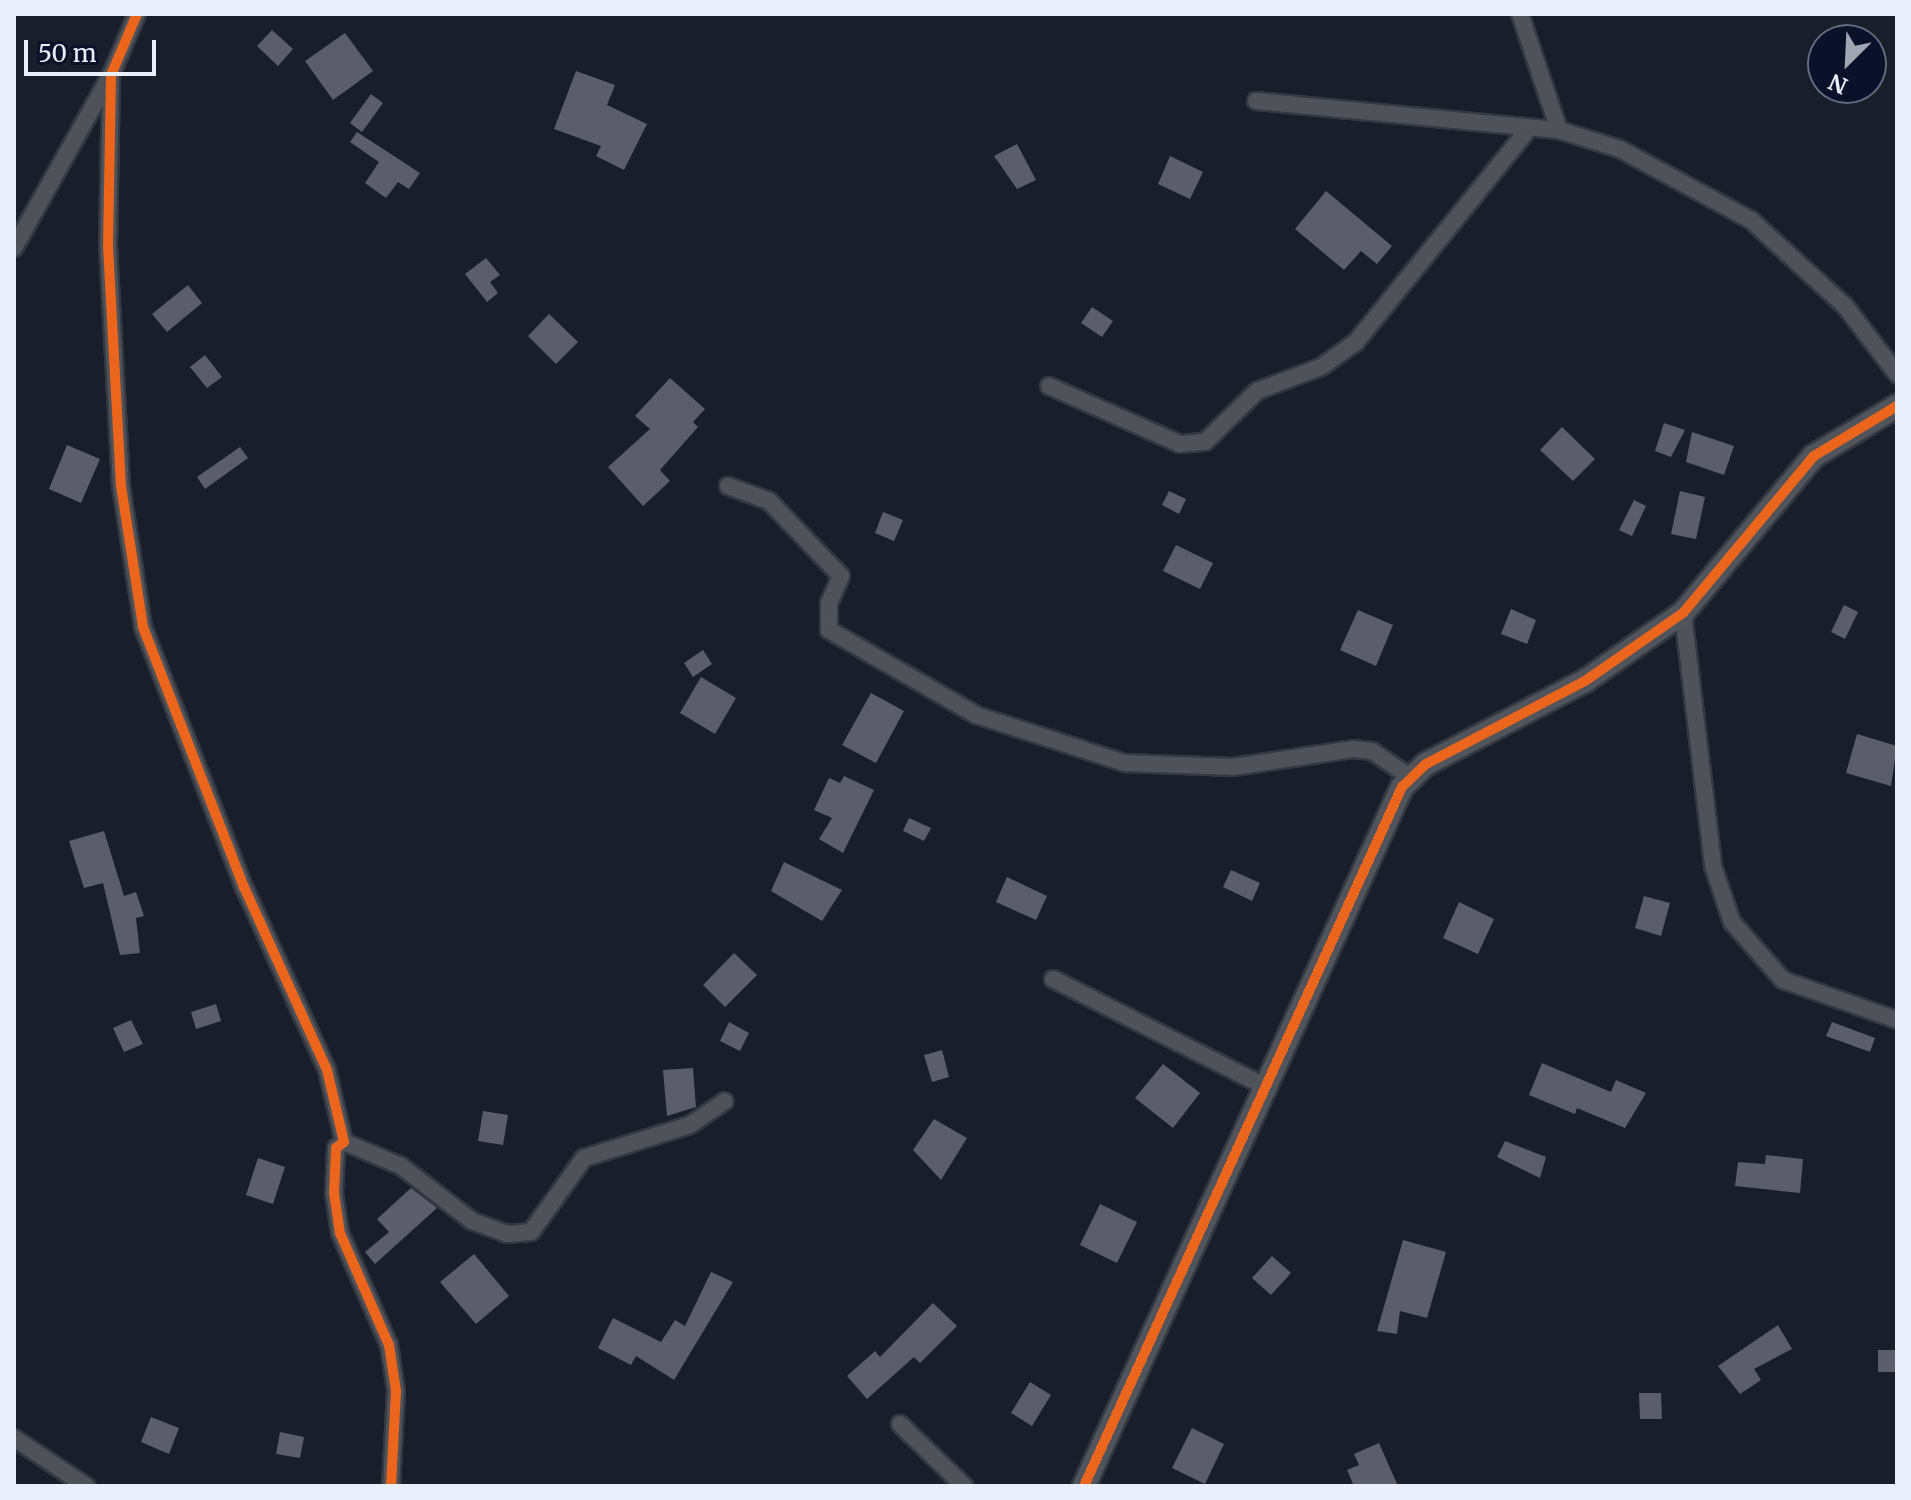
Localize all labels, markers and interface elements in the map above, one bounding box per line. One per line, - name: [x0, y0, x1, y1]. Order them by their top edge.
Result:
- scale bar: [28, 24, 160, 74]
- north arrow: [1807, 24, 1887, 104]
- text: 50 m: [38, 38, 97, 69]
- text: N: [1824, 68, 1852, 100]

